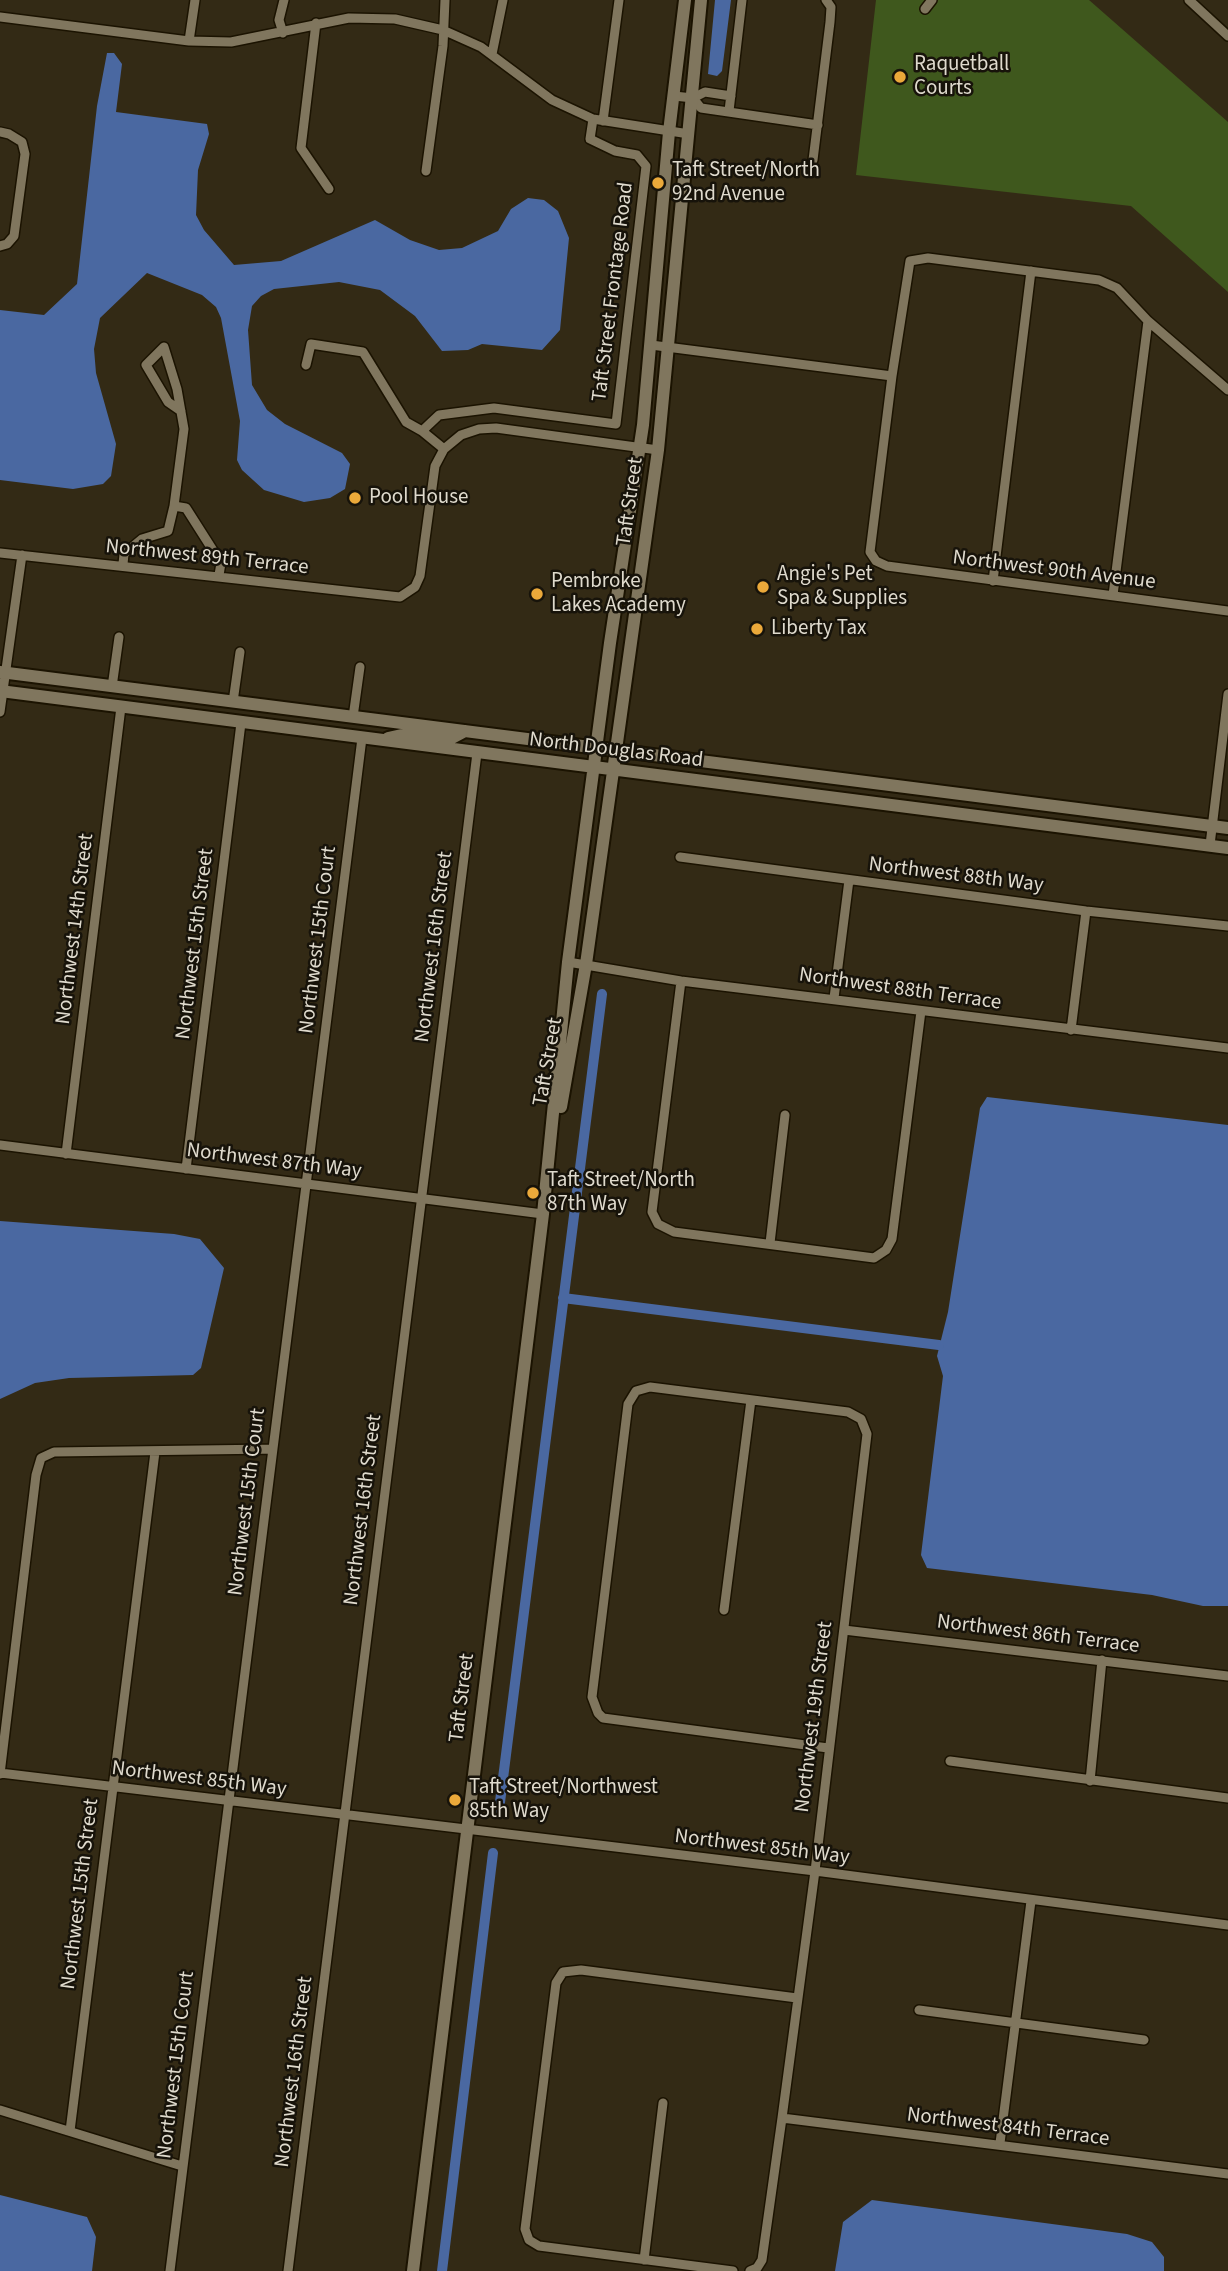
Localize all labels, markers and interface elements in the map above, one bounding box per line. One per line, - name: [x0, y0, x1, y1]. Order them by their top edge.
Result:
- place label: Raquetball Courts: [914, 52, 1009, 102]
- marker: Raquetball Courts: [892, 69, 908, 85]
- place label: Taft Street/North 92nd Avenue: [672, 158, 820, 208]
- marker: Taft Street/North 92nd Avenue: [650, 175, 666, 191]
- street label: Taft Street Frontage Road: [588, 181, 640, 403]
- street label: Taft Street: [612, 456, 650, 548]
- place label: Pool House: [369, 485, 468, 511]
- marker: Pool House: [347, 490, 363, 506]
- street label: Northwest 89th Terrace: [104, 535, 310, 581]
- street label: Northwest 90th Avenue: [951, 546, 1157, 596]
- place label: Angie's Pet Spa & Supplies: [777, 562, 907, 612]
- place label: Pembroke Lakes Academy: [551, 569, 686, 619]
- marker: Angie's Pet Spa & Supplies: [755, 579, 771, 595]
- marker: Pembroke Lakes Academy: [529, 586, 545, 602]
- place label: Liberty Tax: [771, 616, 866, 642]
- marker: Liberty Tax: [749, 621, 765, 637]
- street label: North Douglas Road: [527, 728, 705, 774]
- street label: Northwest 14th Street: [52, 832, 100, 1026]
- street label: Northwest 15th Court: [295, 845, 343, 1035]
- street label: Northwest 15th Street: [172, 847, 220, 1041]
- street label: Northwest 16th Street: [411, 850, 459, 1044]
- street label: Northwest 88th Way: [867, 853, 1045, 899]
- street label: Northwest 88th Terrace: [797, 963, 1003, 1017]
- street label: Taft Street: [529, 1016, 569, 1108]
- street label: Northwest 87th Way: [185, 1139, 363, 1185]
- place label: Taft Street/North 87th Way: [547, 1168, 695, 1218]
- marker: Taft Street/North 87th Way: [525, 1185, 541, 1201]
- street label: Northwest 15th Court: [224, 1407, 272, 1597]
- street label: Northwest 16th Street: [340, 1413, 388, 1607]
- street label: Northwest 86th Terrace: [935, 1610, 1141, 1660]
- street label: Northwest 19th Street: [791, 1620, 839, 1814]
- street label: Taft Street: [445, 1652, 481, 1744]
- street label: Northwest 85th Way: [110, 1757, 288, 1803]
- place label: Taft Street/Northwest 85th Way: [469, 1775, 658, 1825]
- marker: Taft Street/Northwest 85th Way: [447, 1792, 463, 1808]
- street label: Northwest 15th Street: [57, 1797, 105, 1991]
- street label: Northwest 85th Way: [673, 1825, 851, 1871]
- street label: Northwest 15th Court: [153, 1970, 201, 2160]
- street label: Northwest 16th Street: [271, 1975, 319, 2169]
- street label: Northwest 84th Terrace: [905, 2103, 1111, 2153]

